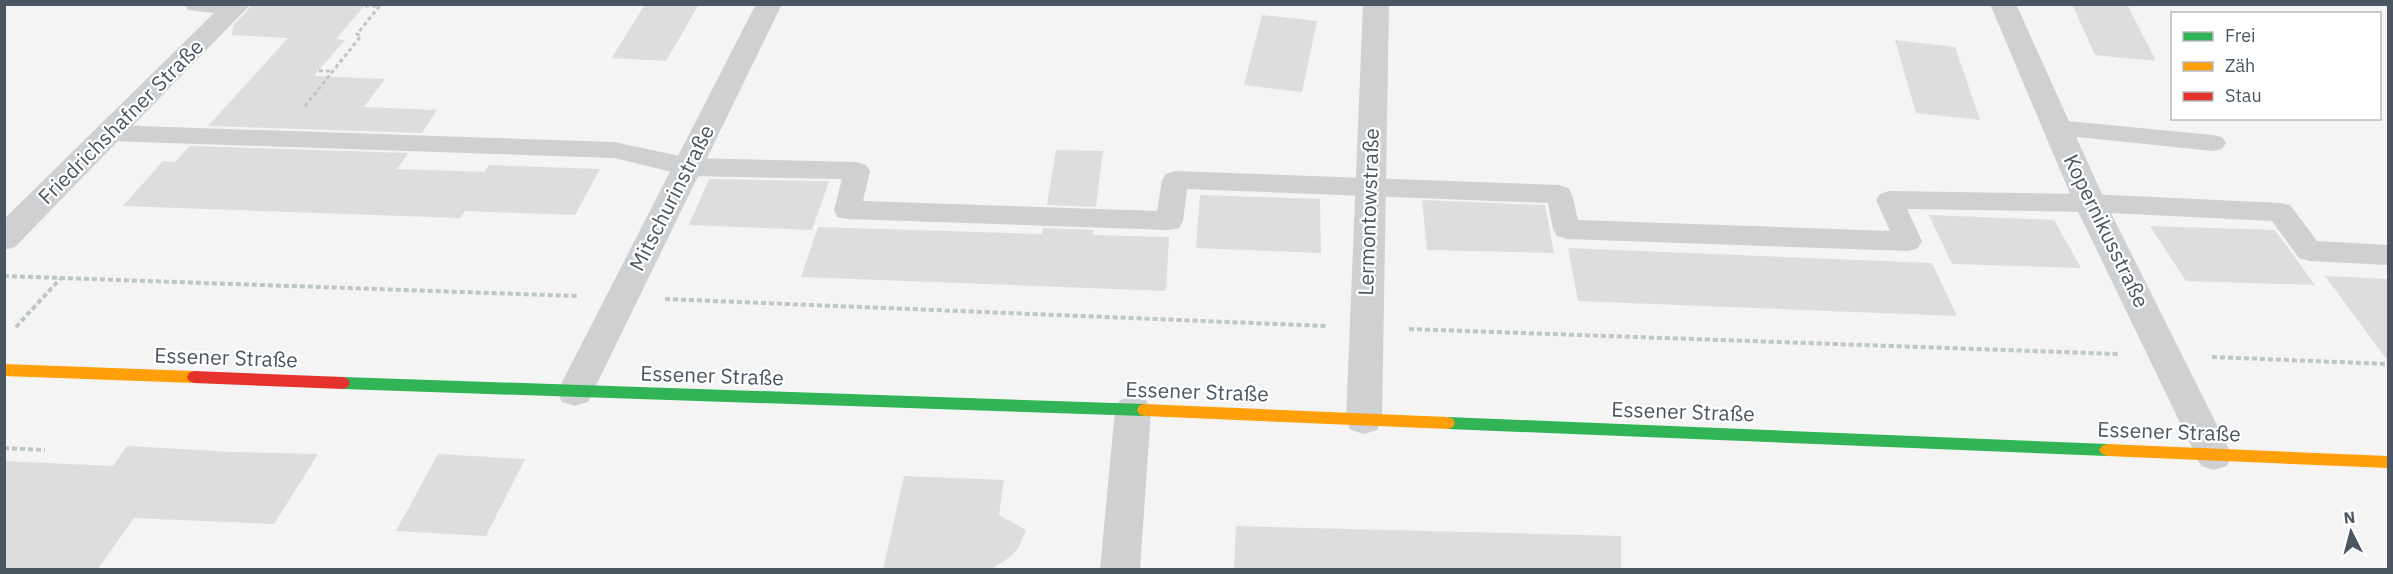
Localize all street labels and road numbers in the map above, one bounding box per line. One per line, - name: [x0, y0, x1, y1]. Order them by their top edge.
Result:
- street label: Friedrichshafner Straße: [32, 33, 209, 210]
- street label: Mitschurinstraße: [622, 120, 720, 275]
- street label: Lermontowstraße: [1351, 128, 1385, 296]
- street label: Kopernikusstraße: [2058, 149, 2156, 312]
- street label: Essener Straße: [154, 341, 298, 373]
- street label: Essener Straße: [640, 359, 784, 391]
- street label: Essener Straße: [1125, 375, 1269, 407]
- street label: Essener Straße: [1611, 395, 1755, 427]
- street label: Essener Straße: [2097, 415, 2241, 447]

